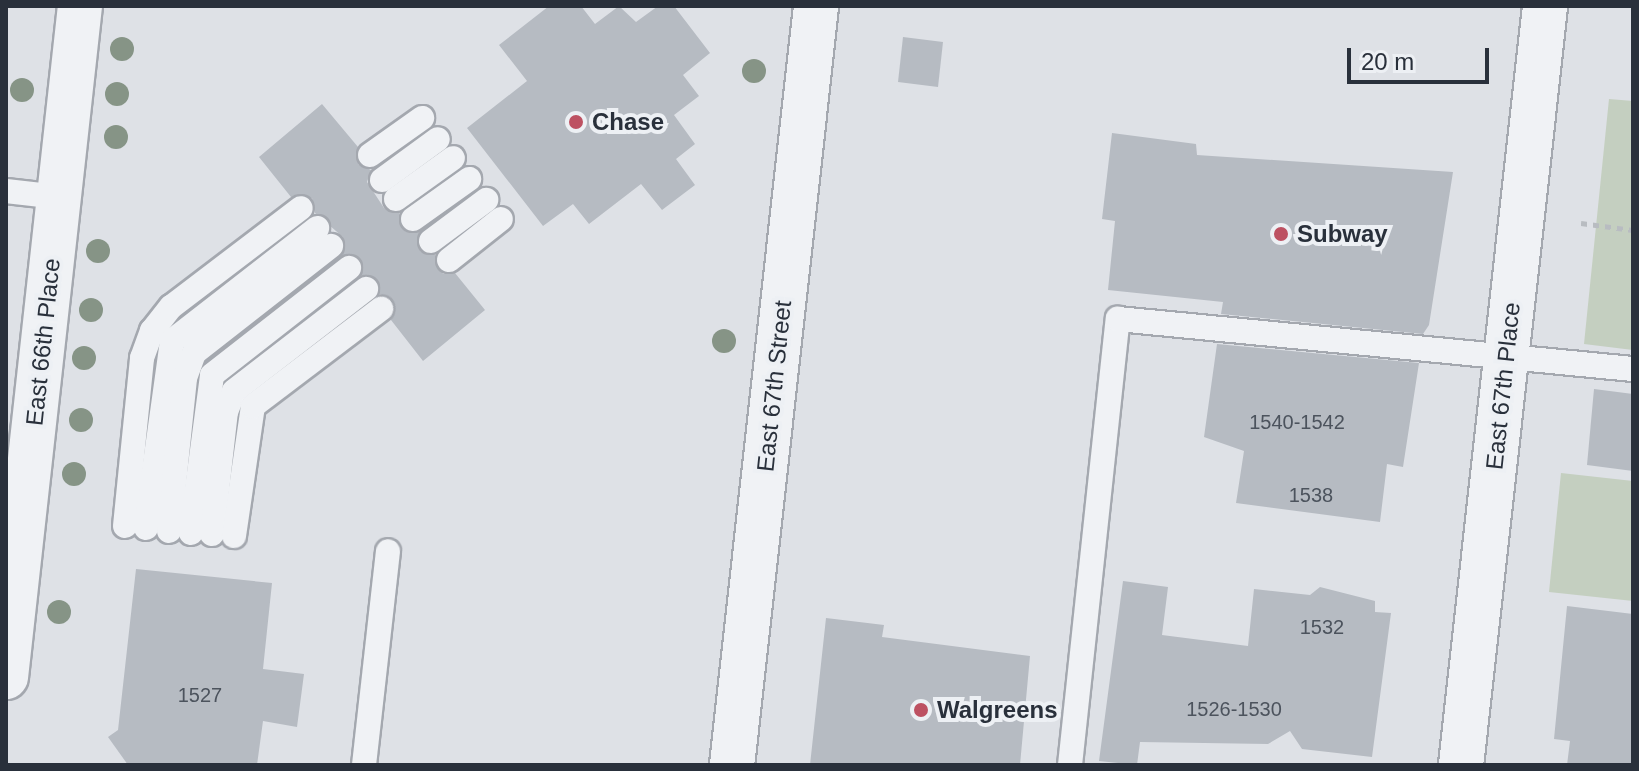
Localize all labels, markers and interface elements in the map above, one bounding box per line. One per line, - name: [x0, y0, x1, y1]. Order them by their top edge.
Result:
- scale bar: [1351, 32, 1493, 82]
- text: 20 m: [1361, 48, 1414, 75]
- place label: Chase: [592, 108, 664, 136]
- marker: Chase: [567, 113, 585, 131]
- place label: Subway: [1297, 220, 1388, 248]
- marker: Subway: [1272, 225, 1290, 243]
- street label: East 66th Place: [20, 257, 66, 427]
- street label: East 67th Street: [751, 299, 797, 473]
- street label: East 67th Place: [1480, 301, 1526, 471]
- house number: 1540-1542: [1249, 410, 1345, 434]
- house number: 1538: [1289, 483, 1333, 507]
- house number: 1532: [1300, 615, 1344, 639]
- house number: 1527: [178, 683, 222, 707]
- place label: Walgreens: [937, 696, 1057, 724]
- house number: 1526-1530: [1186, 697, 1282, 721]
- marker: Walgreens: [912, 701, 930, 719]

